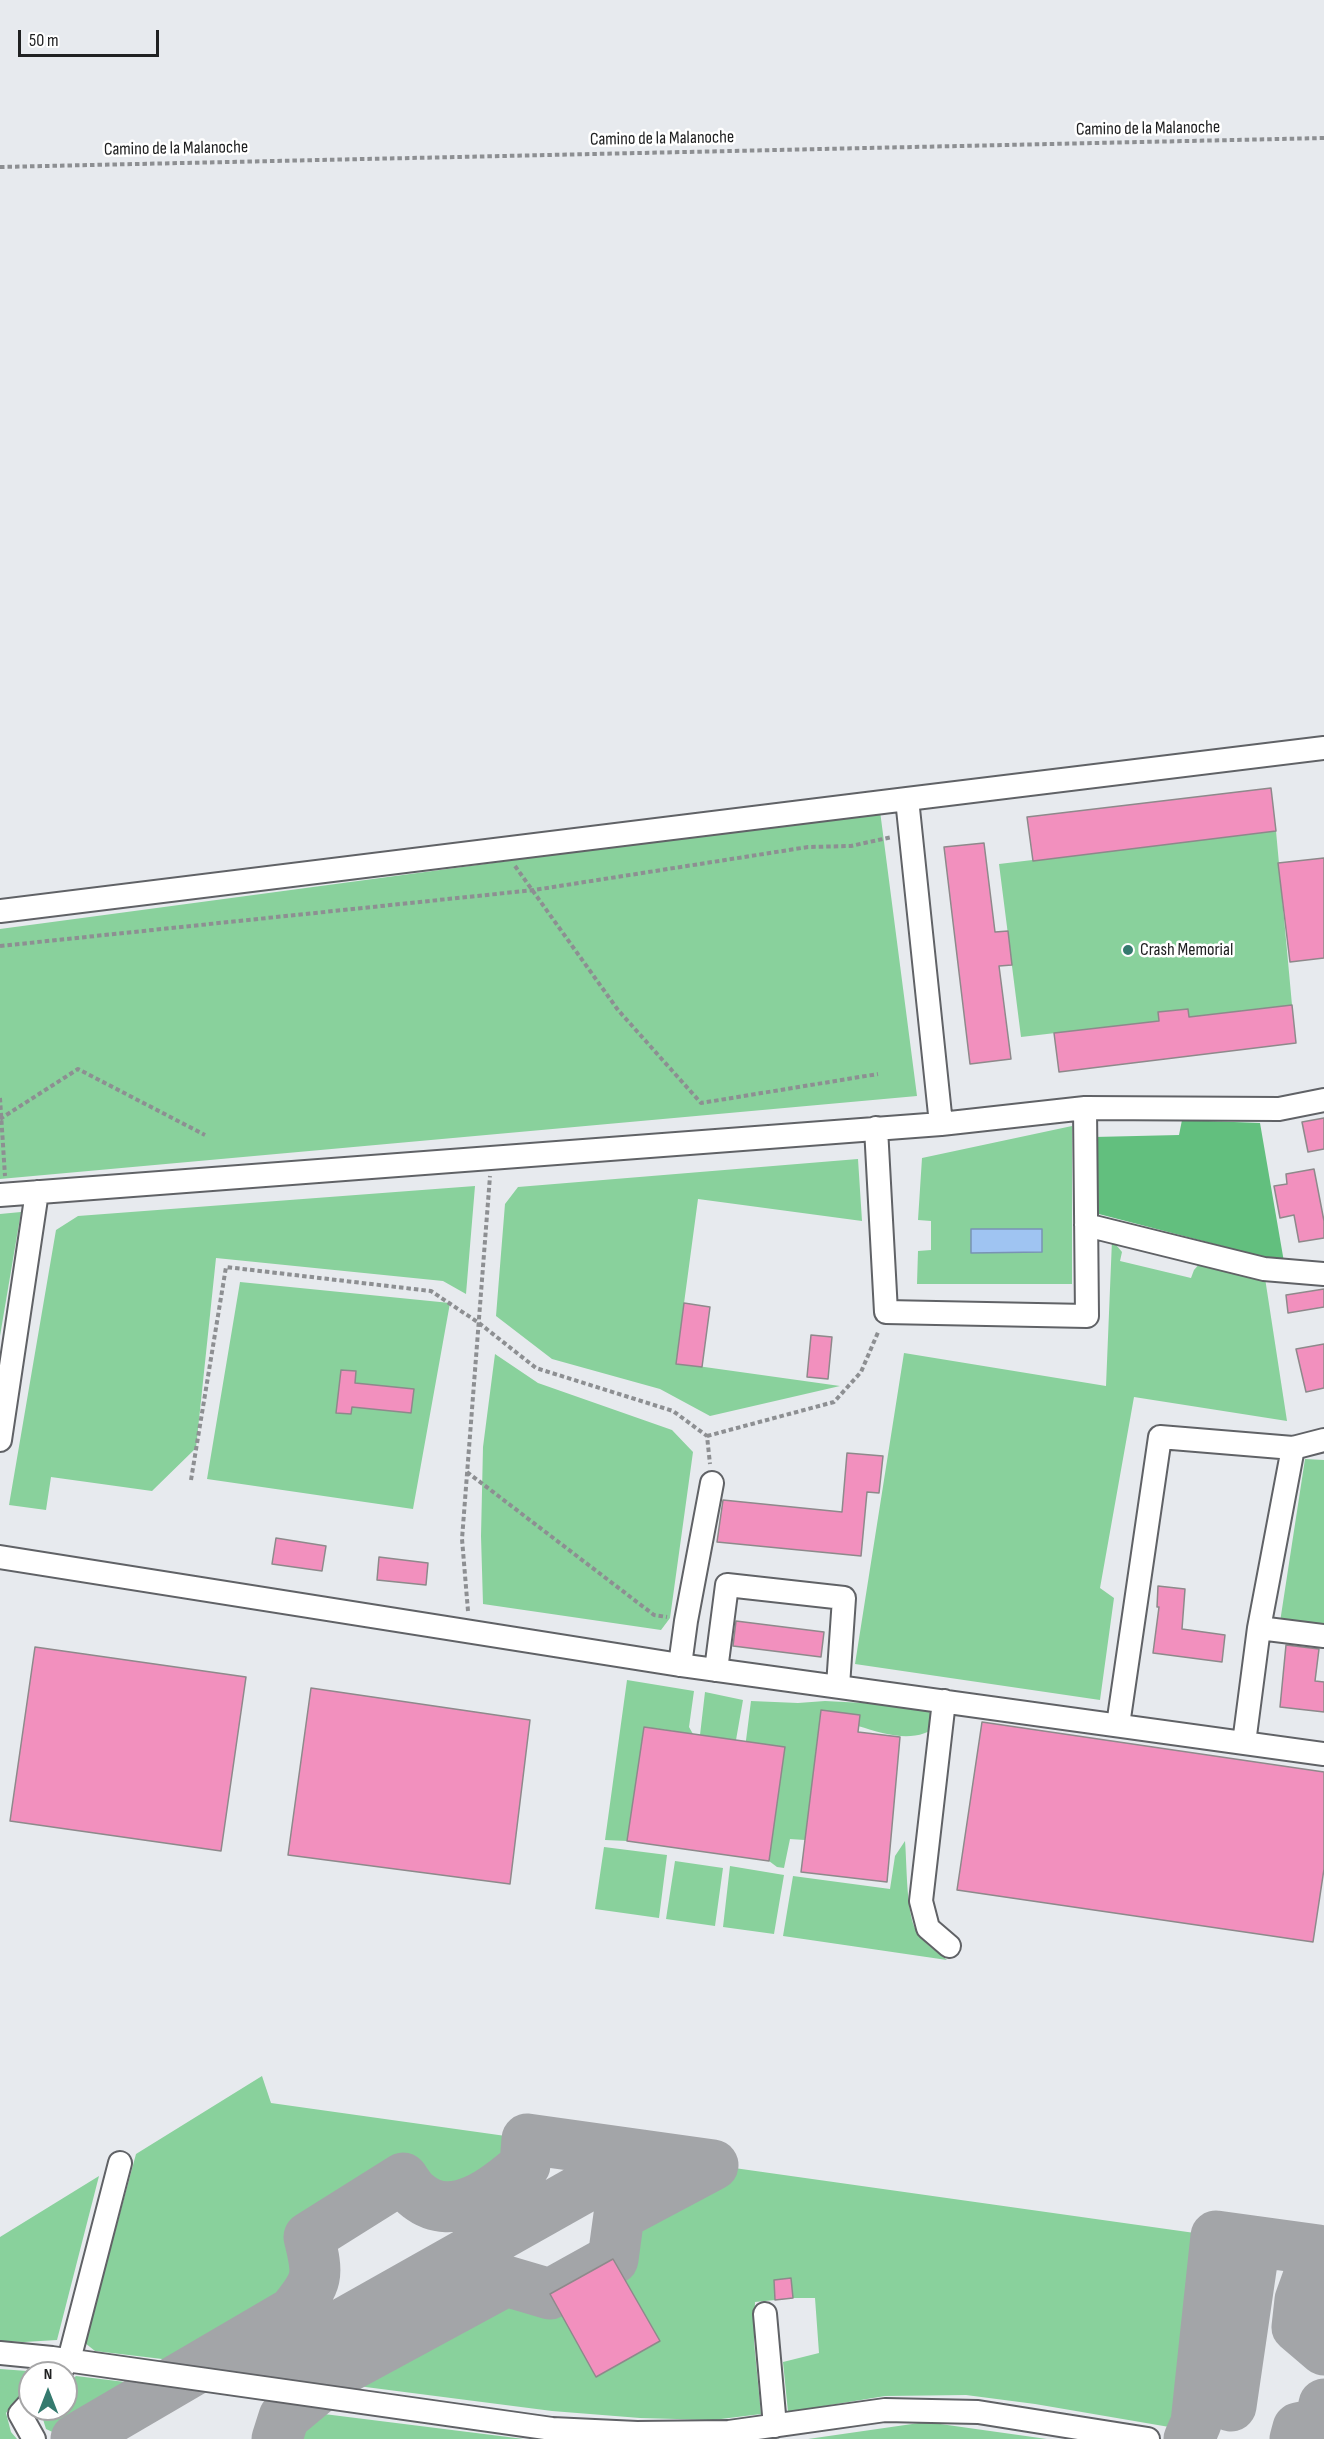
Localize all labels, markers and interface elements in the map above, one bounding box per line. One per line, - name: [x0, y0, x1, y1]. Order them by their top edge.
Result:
- scale bar: [21, 18, 162, 56]
- text: 50 m: [29, 30, 59, 51]
- street label: Camino de la Malanoche: [1076, 117, 1220, 141]
- street label: Camino de la Malanoche: [590, 127, 734, 151]
- street label: Camino de la Malanoche: [104, 137, 248, 161]
- place label: Crash Memorial: [1140, 939, 1233, 961]
- marker: Crash Memorial: [1121, 943, 1135, 957]
- north arrow: [18, 2361, 78, 2421]
- text: N: [44, 2365, 52, 2384]

